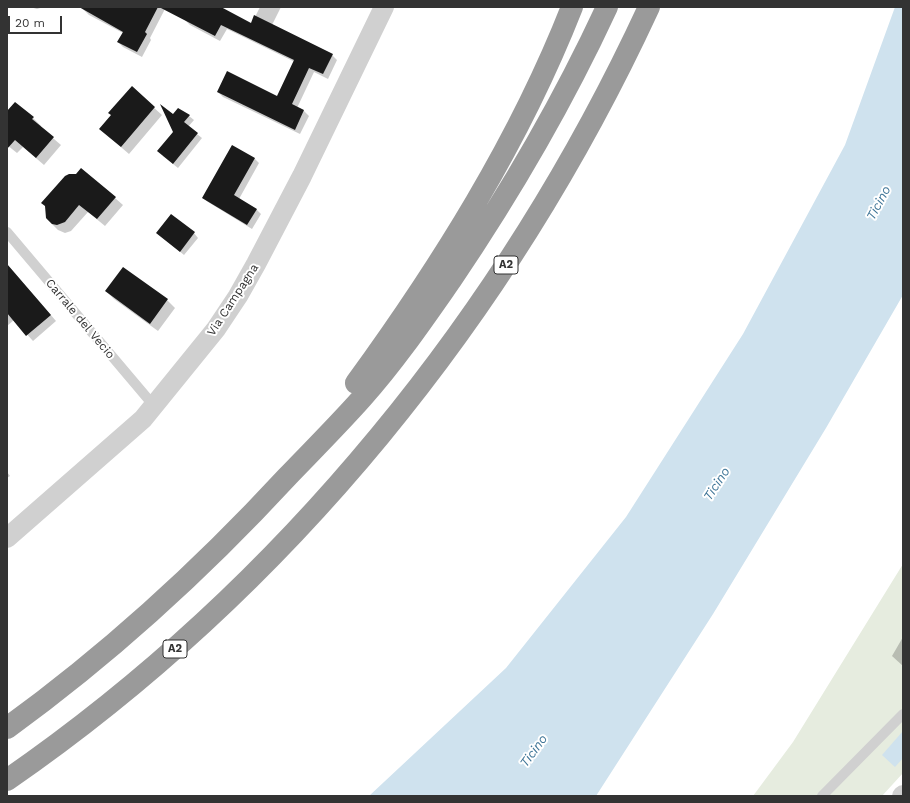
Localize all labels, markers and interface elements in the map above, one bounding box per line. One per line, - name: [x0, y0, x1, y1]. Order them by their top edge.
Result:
- scale bar: [10, 8, 64, 34]
- text: 20 m: [15, 16, 45, 30]
- water label: Ticino: [864, 183, 894, 223]
- road number: A2: [494, 256, 518, 274]
- street label: Via Campagna: [204, 261, 262, 339]
- street label: Carrale del Vecio: [42, 276, 118, 362]
- water label: Ticino: [700, 464, 734, 504]
- road number: A2: [163, 640, 187, 658]
- water label: Ticino: [517, 732, 551, 770]

